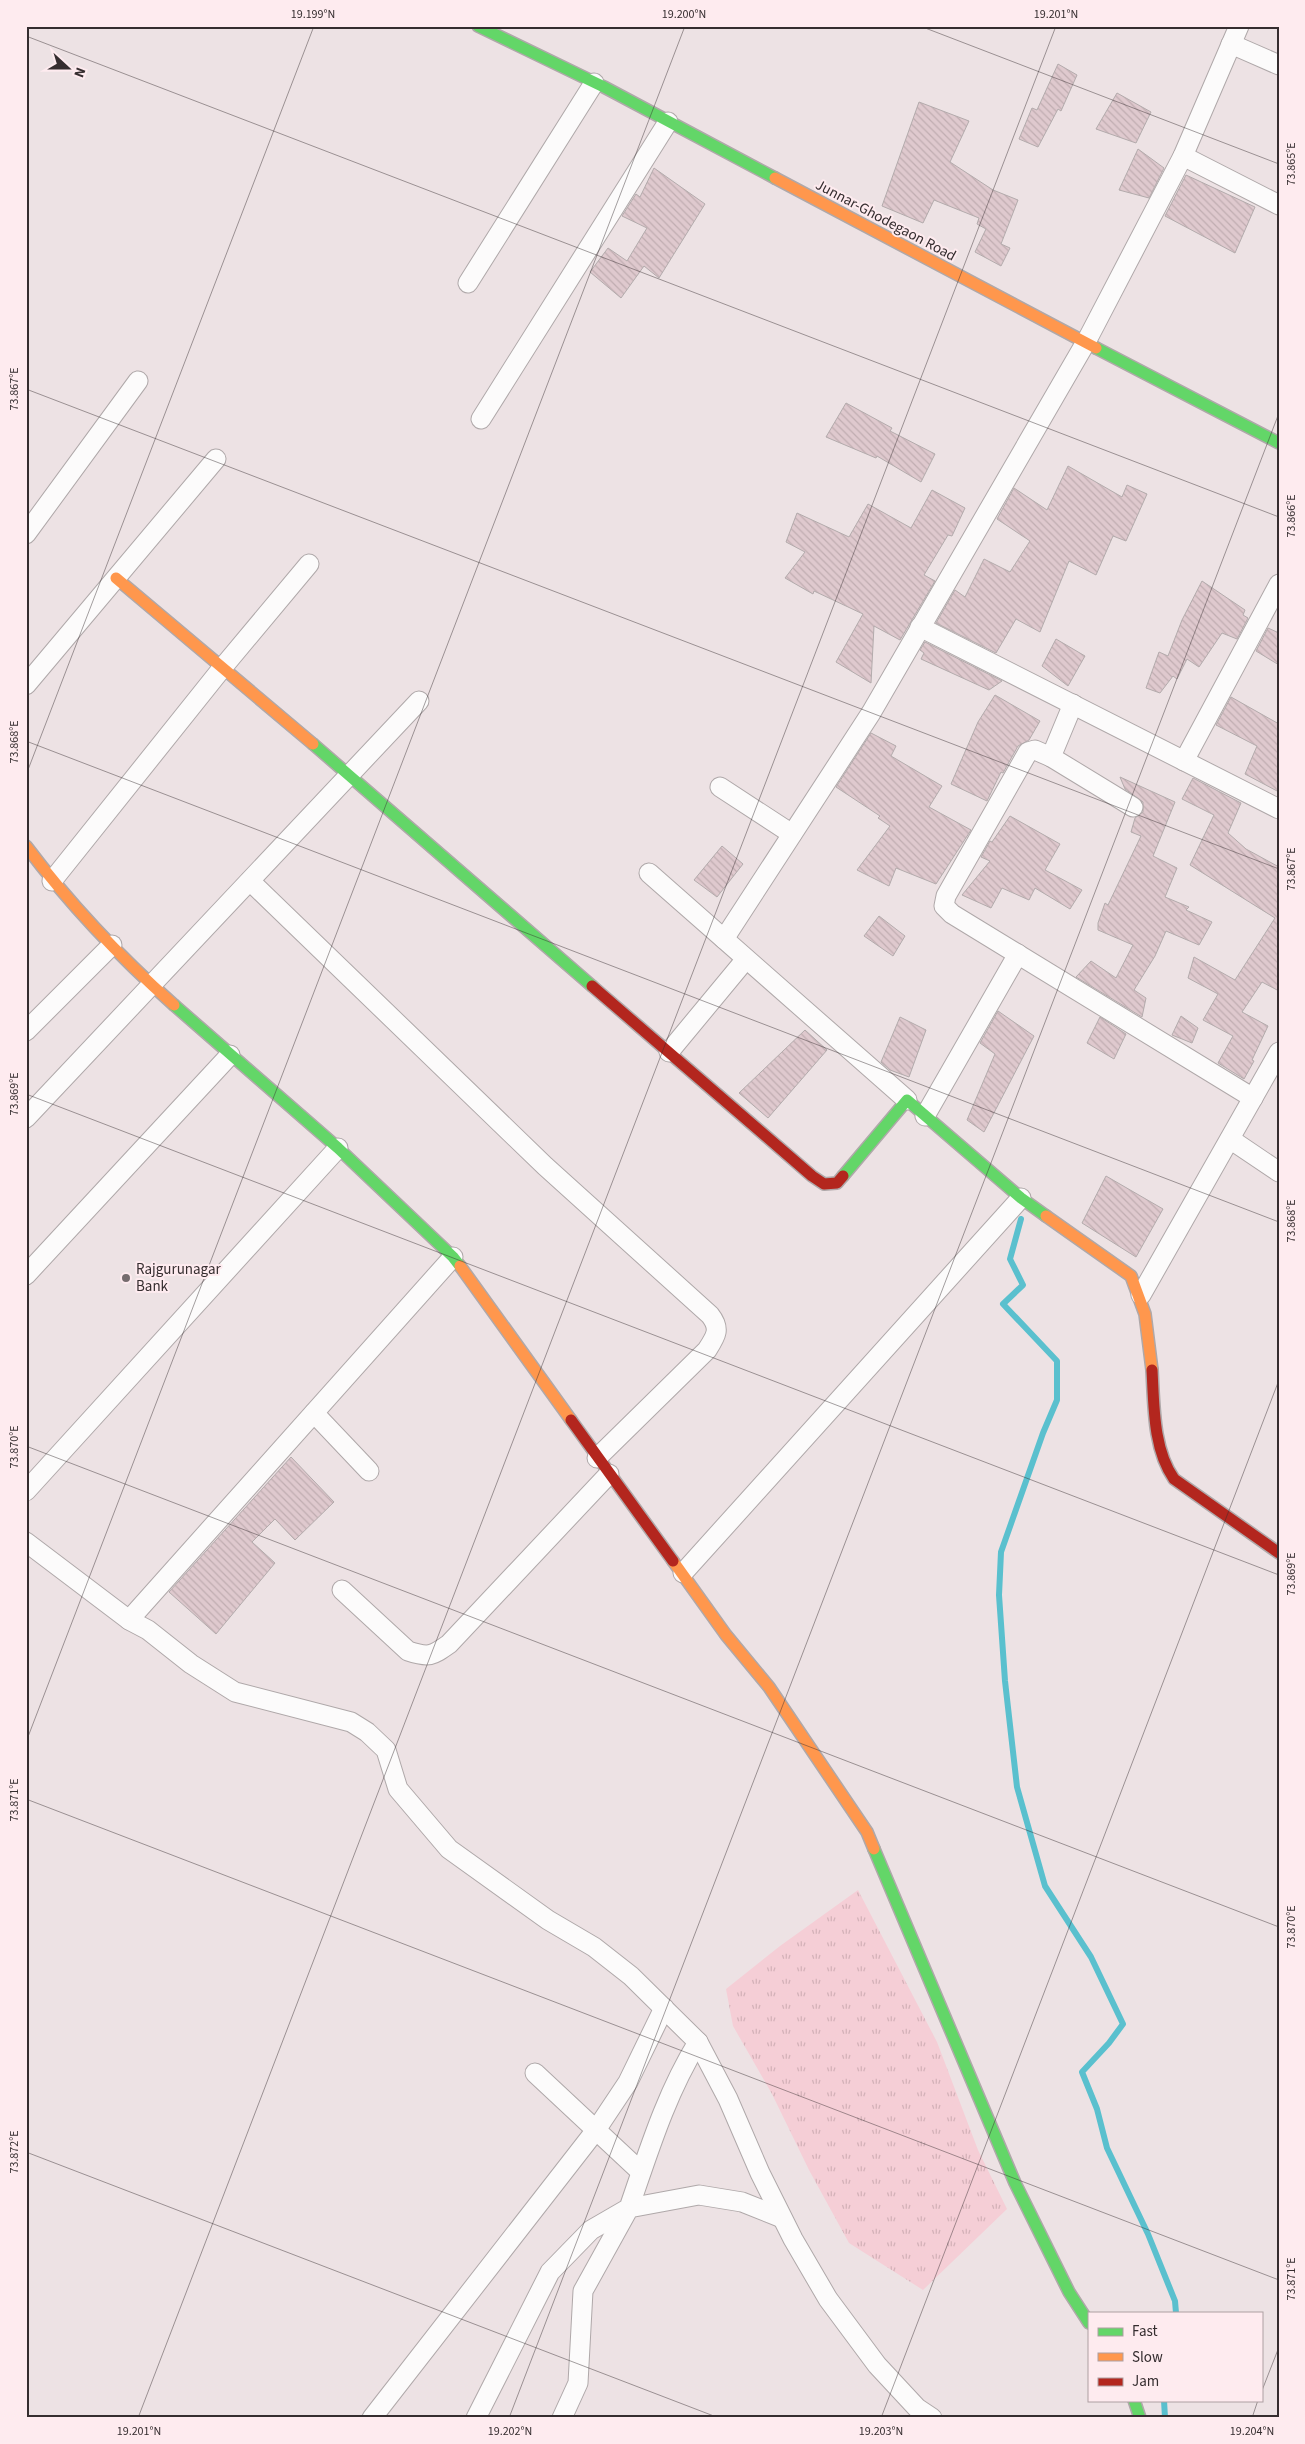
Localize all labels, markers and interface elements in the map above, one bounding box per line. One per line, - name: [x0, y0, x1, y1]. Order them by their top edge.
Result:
- text: 19.199°N: [291, 6, 335, 23]
- text: 19.200°N: [662, 6, 706, 23]
- text: 19.201°N: [1034, 6, 1078, 23]
- north arrow: [42, 42, 92, 92]
- text: N: [68, 64, 90, 80]
- text: 73.865°E: [1283, 142, 1300, 186]
- street label: Junnar-Ghodegaon Road: [812, 174, 960, 266]
- text: 73.867°E: [6, 367, 23, 411]
- text: 73.866°E: [1283, 494, 1300, 538]
- text: 73.868°E: [6, 720, 23, 764]
- text: 73.867°E: [1283, 847, 1300, 891]
- text: 73.869°E: [6, 1072, 23, 1116]
- text: 73.868°E: [1283, 1199, 1300, 1243]
- place label: Rajgurunagar Bank: [136, 1259, 221, 1297]
- marker: Rajgurunagar Bank: [120, 1272, 132, 1284]
- text: 73.870°E: [6, 1425, 23, 1469]
- text: 73.869°E: [1283, 1552, 1300, 1596]
- text: 73.871°E: [6, 1778, 23, 1822]
- text: 73.870°E: [1283, 1905, 1300, 1949]
- text: 73.872°E: [6, 2130, 23, 2174]
- text: 73.871°E: [1283, 2257, 1300, 2301]
- legend: [1088, 2312, 1262, 2402]
- text: Fast: [1132, 2321, 1158, 2342]
- text: Slow: [1132, 2347, 1163, 2368]
- text: Jam: [1132, 2371, 1159, 2392]
- text: 19.201°N: [117, 2423, 161, 2440]
- text: 19.202°N: [488, 2423, 532, 2440]
- text: 19.203°N: [859, 2423, 903, 2440]
- text: 19.204°N: [1230, 2423, 1274, 2440]

